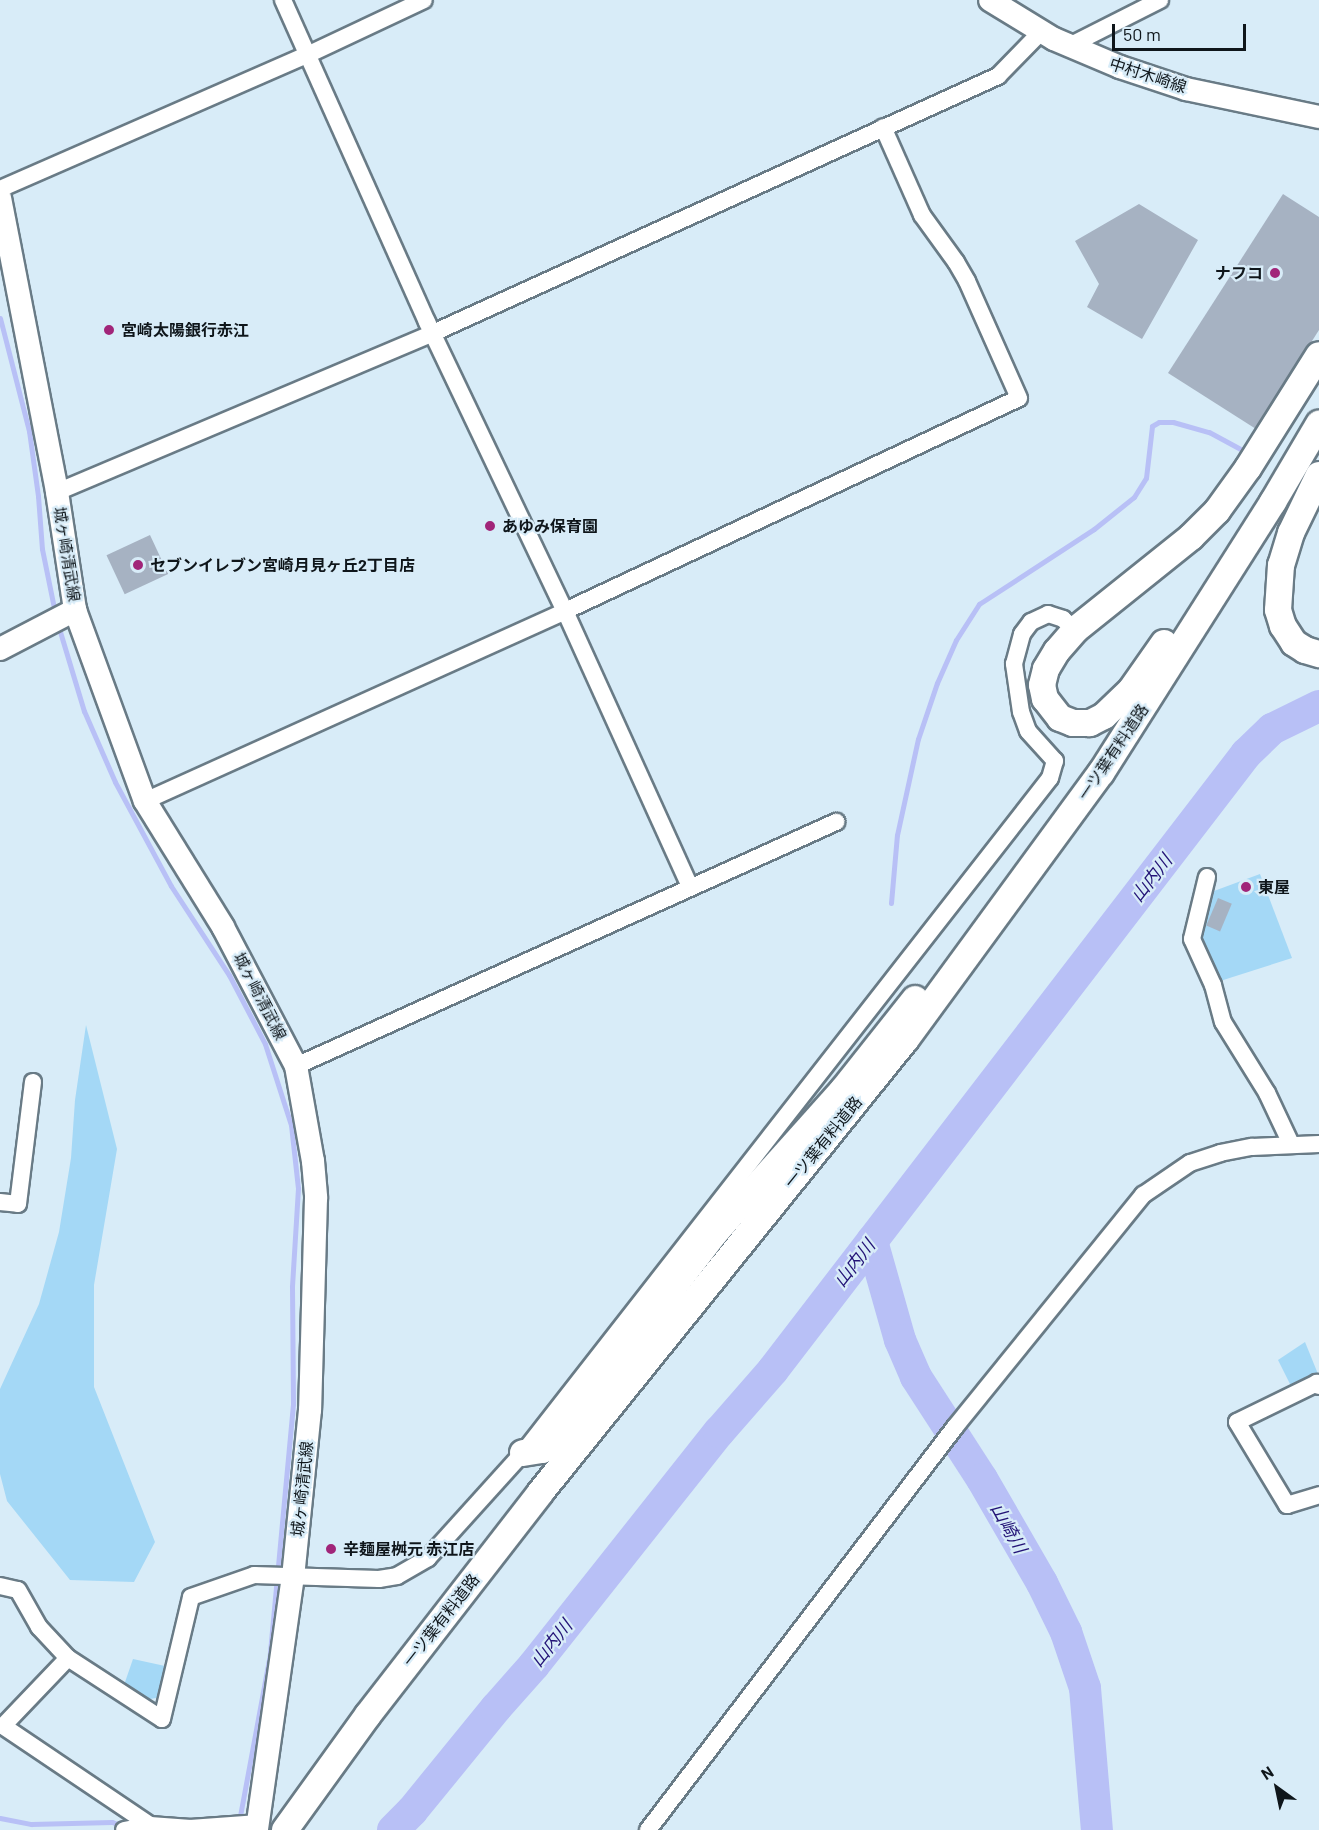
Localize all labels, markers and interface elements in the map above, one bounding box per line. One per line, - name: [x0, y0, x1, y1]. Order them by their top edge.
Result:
- scale bar: [1115, 12, 1248, 50]
- text: 50 m: [1123, 23, 1161, 45]
- street label: 中村木崎線: [1107, 54, 1189, 96]
- place label: ナフコ: [1215, 263, 1263, 283]
- marker: ナフコ: [1268, 266, 1282, 280]
- place label: 宮崎太陽銀行赤江: [121, 320, 249, 340]
- marker: 宮崎太陽銀行赤江: [102, 323, 116, 337]
- street label: 城ヶ崎清武線: [50, 505, 84, 603]
- place label: あゆみ保育園: [502, 516, 598, 536]
- marker: あゆみ保育園: [483, 519, 497, 533]
- place label: セブンイレブン宮崎月見ヶ丘2丁目店: [150, 555, 415, 575]
- marker: セブンイレブン宮崎月見ヶ丘2丁目店: [131, 558, 145, 572]
- street label: 一ツ葉有料道路: [1074, 700, 1152, 804]
- water label: 山内川: [1126, 850, 1176, 906]
- place label: 東屋: [1258, 877, 1290, 897]
- marker: 東屋: [1239, 880, 1253, 894]
- street label: 城ヶ崎清武線: [230, 949, 290, 1043]
- street label: 一ツ葉有料道路: [780, 1092, 866, 1192]
- water label: 山内川: [829, 1235, 879, 1291]
- street label: 城ヶ崎清武線: [287, 1440, 317, 1538]
- water label: 山崎川: [986, 1499, 1032, 1557]
- place label: 辛麺屋桝元 赤江店: [343, 1539, 474, 1559]
- marker: 辛麺屋桝元 赤江店: [324, 1542, 338, 1556]
- street label: 一ツ葉有料道路: [399, 1570, 483, 1670]
- water label: 山内川: [526, 1615, 576, 1671]
- north arrow: [1247, 1758, 1307, 1818]
- text: N: [1257, 1762, 1277, 1783]

